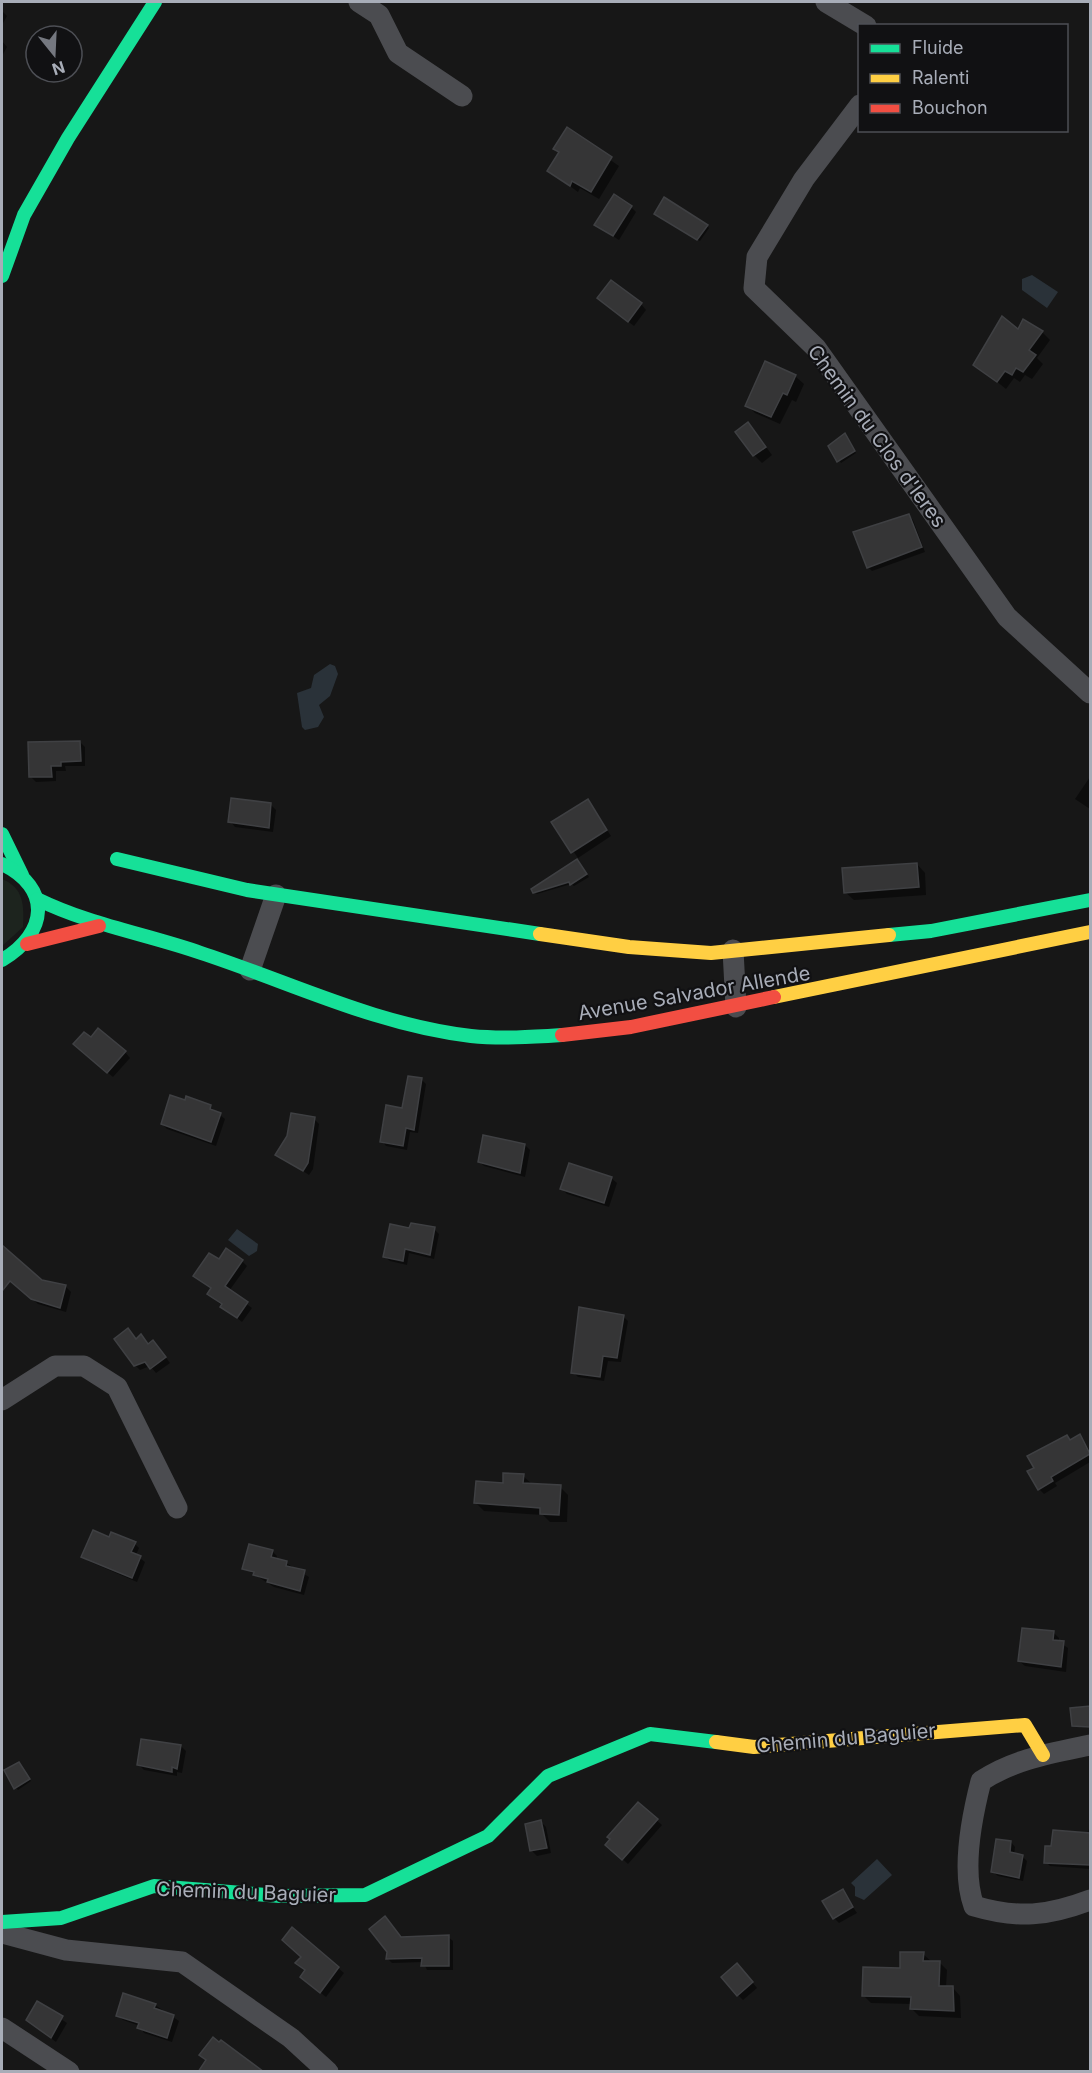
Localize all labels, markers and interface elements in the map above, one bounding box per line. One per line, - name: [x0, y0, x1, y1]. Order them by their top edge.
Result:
- north arrow: [24, 24, 84, 84]
- legend: [858, 24, 1068, 132]
- text: Fluide: [912, 37, 964, 58]
- text: N: [50, 57, 68, 80]
- text: Ralenti: [912, 67, 969, 88]
- text: Bouchon: [912, 97, 988, 118]
- street label: Chemin du Clos d'Ieres: [803, 340, 951, 532]
- street label: Avenue Salvador Allende: [576, 961, 812, 1025]
- street label: Chemin du Baguier: [755, 1718, 937, 1758]
- street label: Chemin du Baguier: [156, 1877, 337, 1907]

